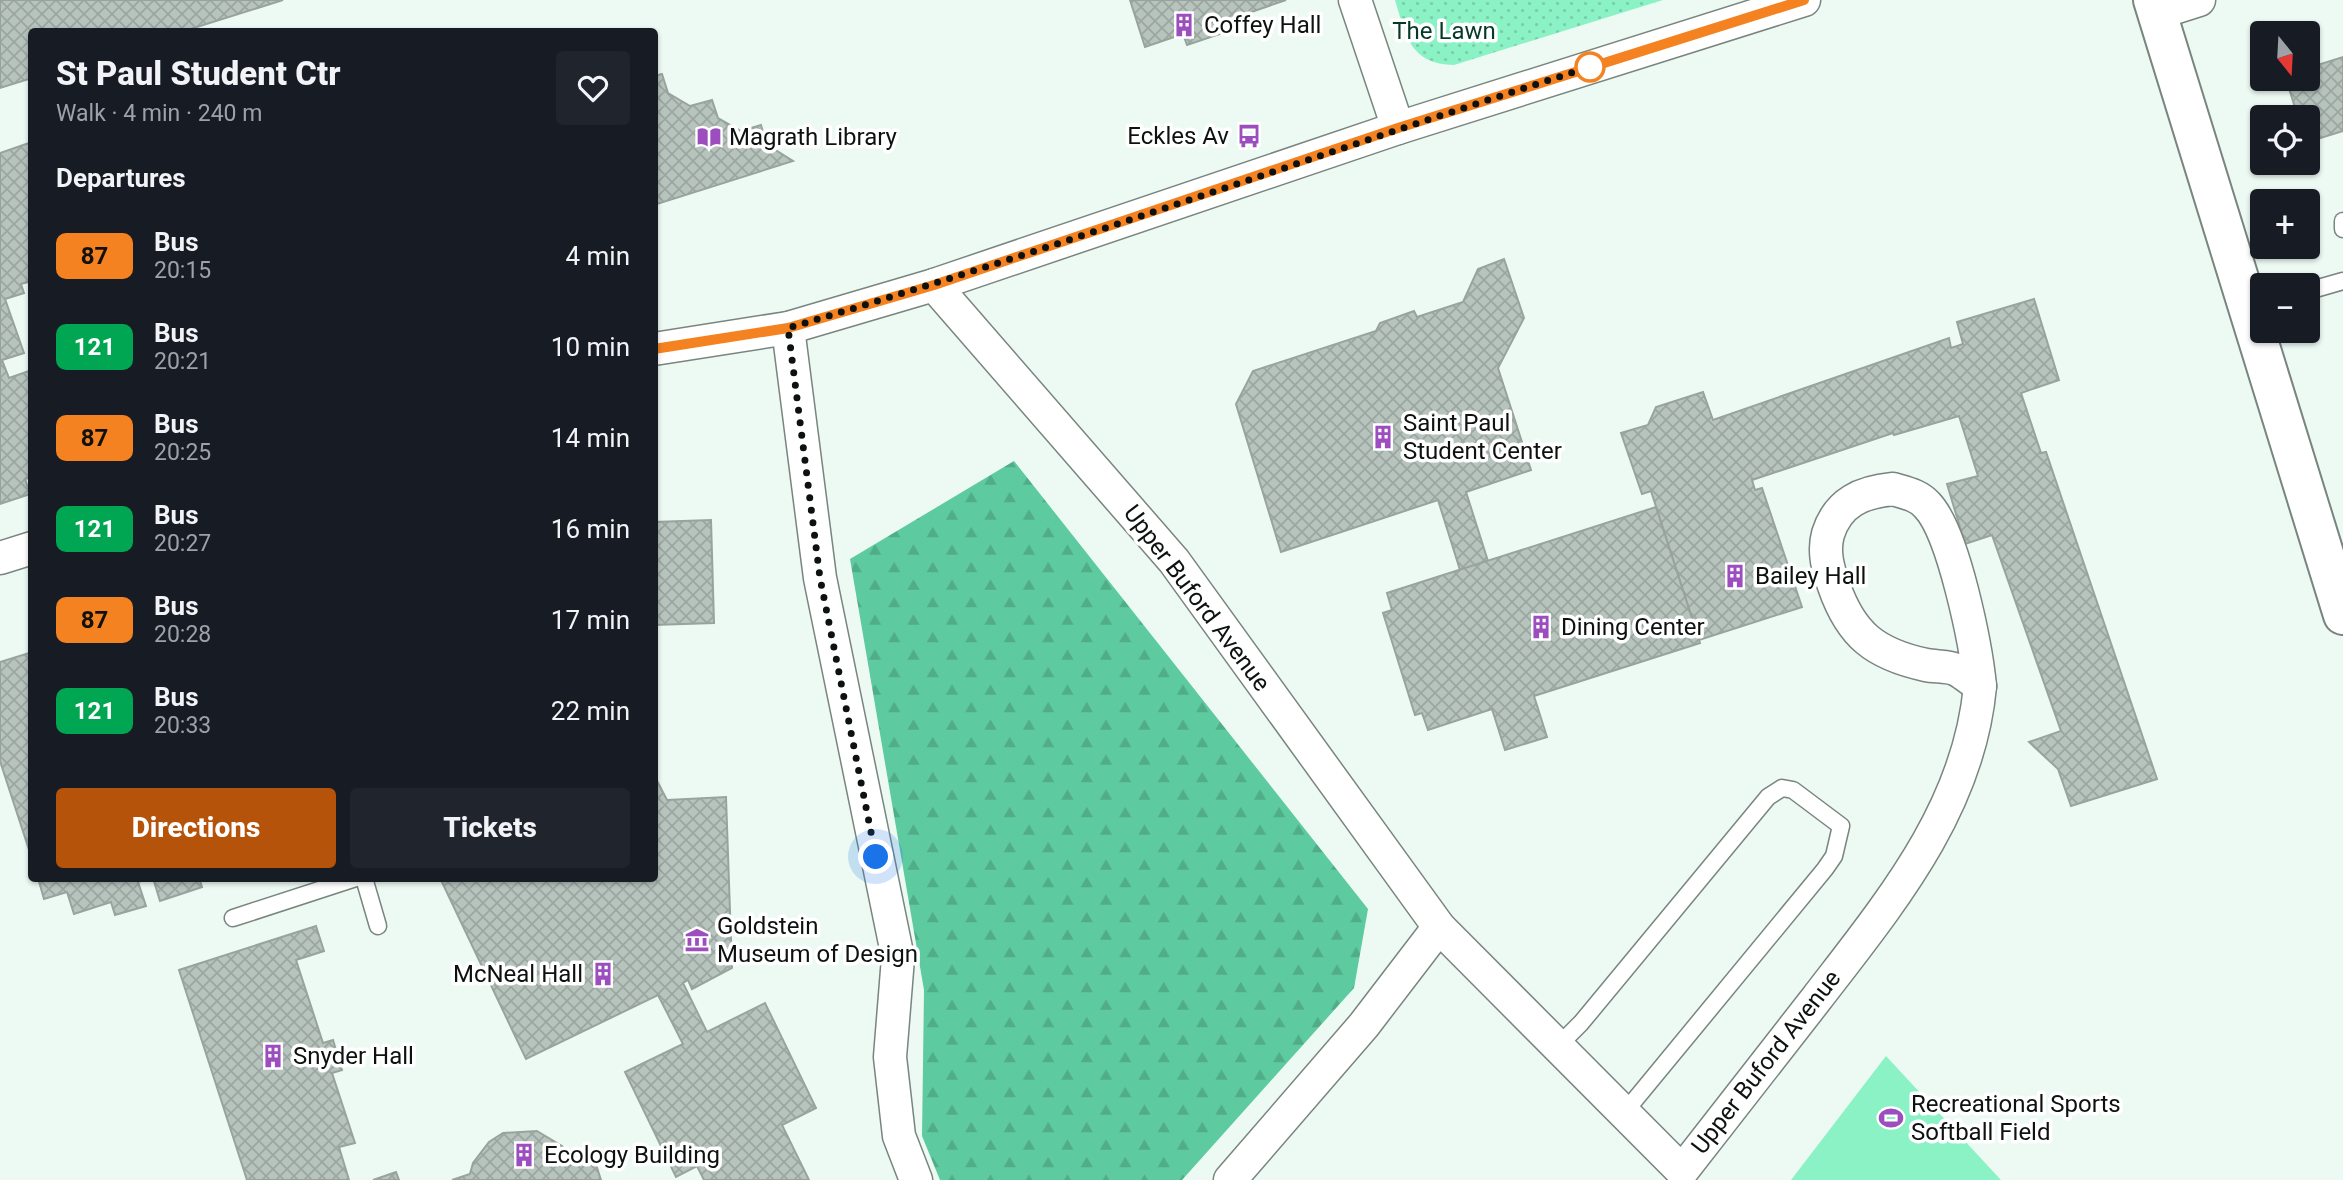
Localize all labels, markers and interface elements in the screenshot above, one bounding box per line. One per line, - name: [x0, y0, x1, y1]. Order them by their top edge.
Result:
- building icon: Coffey Hall: [1170, 11, 1198, 39]
- place label: Coffey Hall: [1204, 11, 1321, 39]
- park label: The Lawn: [1392, 17, 1496, 45]
- north arrow: [2250, 21, 2320, 91]
- map controls: [2250, 21, 2320, 343]
- button: heart: [556, 51, 630, 125]
- unlabelled marker: [1575, 52, 1605, 82]
- text: St Paul Student Ctr: [56, 54, 340, 93]
- text: Walk · 4 min · 240 m: [56, 100, 262, 127]
- button: locate: [2250, 105, 2320, 175]
- place label: Eckles Av: [1127, 122, 1229, 150]
- bus stop icon: Eckles Av: [1235, 122, 1263, 150]
- library icon: Magrath Library: [695, 123, 723, 151]
- place label: Magrath Library: [729, 123, 898, 151]
- text: Departures: [56, 163, 186, 193]
- button: +: [2250, 189, 2320, 259]
- text: Bus: [154, 227, 199, 257]
- text: 4 min: [565, 241, 630, 271]
- text: 87: [81, 242, 108, 270]
- text: 20:15: [154, 257, 211, 284]
- button: −: [2250, 273, 2320, 343]
- text: Bus: [154, 318, 199, 348]
- text: 10 min: [551, 332, 630, 362]
- text: 121: [74, 333, 115, 361]
- text: 20:21: [154, 348, 211, 375]
- text: Bus: [154, 409, 199, 439]
- place label: Saint Paul Student Center: [1403, 409, 1562, 465]
- text: 14 min: [551, 423, 630, 453]
- building icon: Saint Paul Student Center: [1369, 423, 1397, 451]
- text: 87: [81, 424, 108, 452]
- text: 20:25: [154, 439, 211, 466]
- text: Bus: [154, 500, 199, 530]
- street label: Upper Buford Avenue: [1118, 500, 1276, 696]
- text: 16 min: [551, 514, 630, 544]
- text: 121: [74, 515, 115, 543]
- text: 20:27: [154, 530, 211, 557]
- building icon: Bailey Hall: [1721, 562, 1749, 590]
- place label: Bailey Hall: [1755, 562, 1866, 590]
- text: Bus: [154, 591, 199, 621]
- text: 17 min: [551, 605, 630, 635]
- text: 87: [81, 606, 108, 634]
- building icon: Dining Center: [1527, 613, 1555, 641]
- place label: Dining Center: [1561, 613, 1705, 641]
- text: 20:28: [154, 621, 211, 648]
- text: Bus: [154, 682, 199, 712]
- text: 22 min: [551, 696, 630, 726]
- text: 121: [74, 697, 115, 725]
- text: 20:33: [154, 712, 211, 739]
- button: Directions: [56, 788, 336, 868]
- button: Tickets: [350, 788, 630, 868]
- your location: [858, 839, 893, 874]
- place label: Goldstein Museum of Design: [717, 912, 918, 968]
- museum icon: Goldstein Museum of Design: [683, 926, 711, 954]
- place label: McNeal Hall: [453, 960, 583, 988]
- building icon: McNeal Hall: [589, 960, 617, 988]
- street label: Upper Buford Avenue: [1686, 965, 1846, 1159]
- building icon: Snyder Hall: [259, 1042, 287, 1070]
- place label: Snyder Hall: [293, 1042, 414, 1070]
- place label: Recreational Sports Softball Field: [1911, 1090, 2121, 1146]
- sports icon: Recreational Sports Softball Field: [1877, 1104, 1905, 1132]
- building icon: Ecology Building: [510, 1141, 538, 1169]
- place label: Ecology Building: [544, 1141, 720, 1169]

